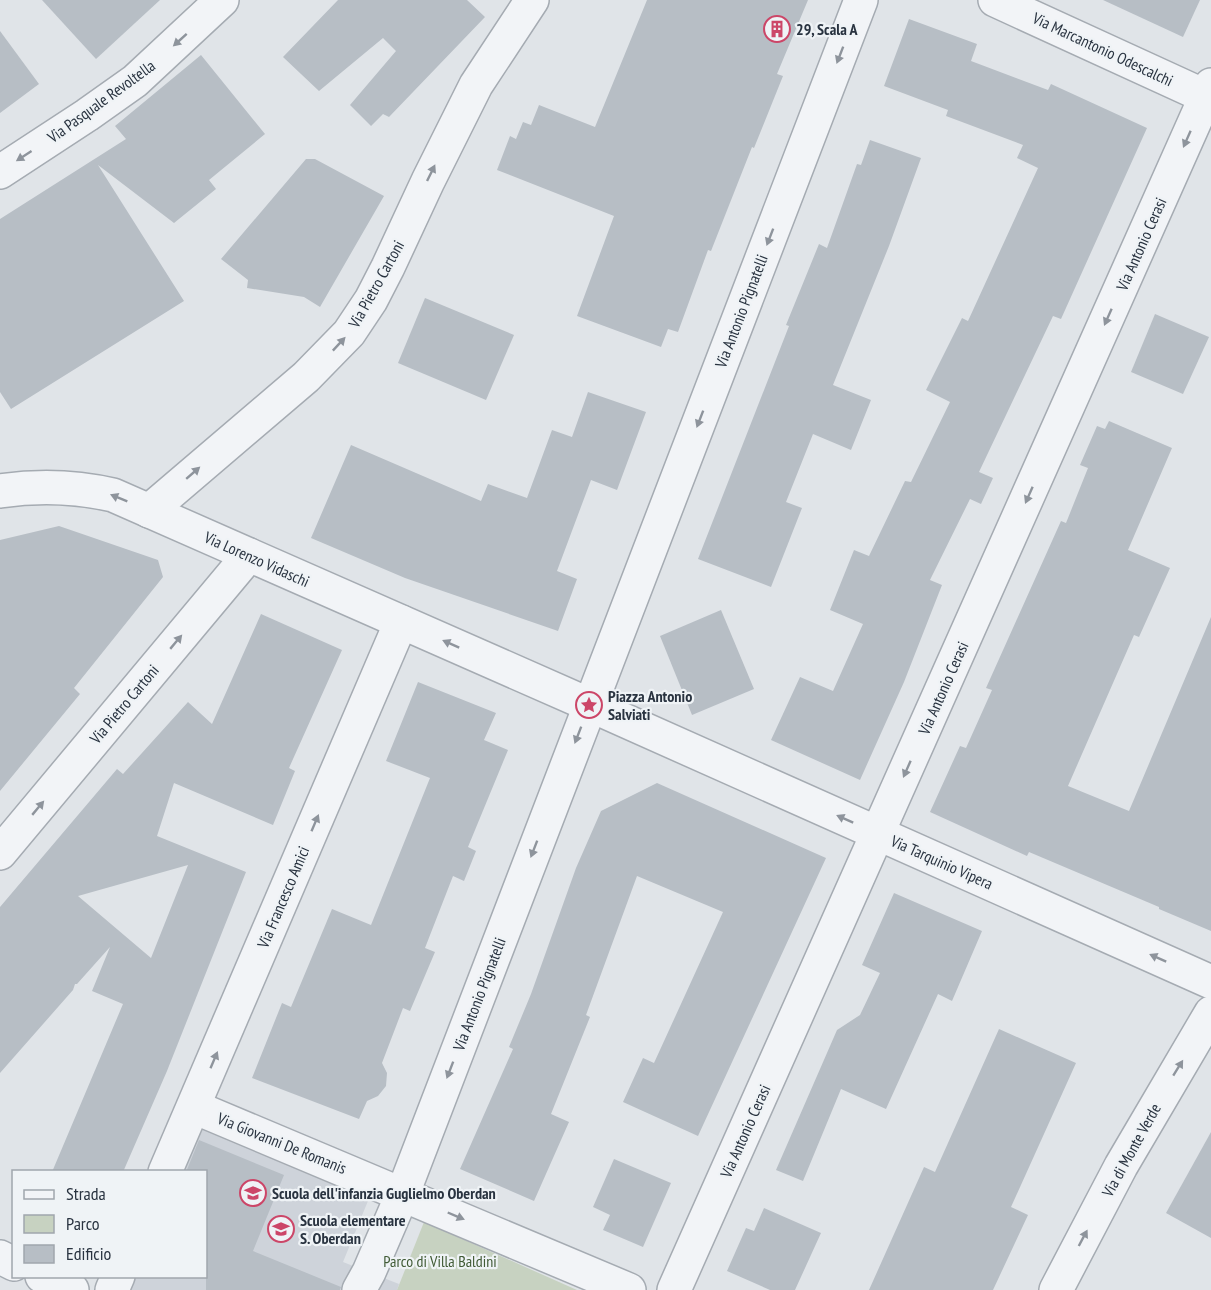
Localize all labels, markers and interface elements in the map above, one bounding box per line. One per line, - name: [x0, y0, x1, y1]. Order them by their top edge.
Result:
- street label: Via Marcantonio Odescalchi: [1029, 7, 1176, 90]
- building icon: 29, Scala A: [762, 14, 792, 44]
- place label: 29, Scala A: [796, 19, 859, 39]
- one-way arrow: [172, 33, 187, 47]
- one-way arrow: [834, 46, 844, 64]
- street label: Via Pasquale Revoltella: [42, 55, 159, 147]
- one-way arrow: [1183, 130, 1192, 147]
- one-way arrow: [16, 150, 32, 162]
- one-way arrow: [427, 165, 436, 182]
- street label: Via Antonio Cerasi: [1111, 194, 1170, 295]
- one-way arrow: [765, 228, 775, 246]
- street label: Via Pietro Cartoni: [343, 237, 408, 332]
- street label: Via Antonio Pignatelli: [710, 252, 772, 371]
- one-way arrow: [1103, 308, 1113, 326]
- one-way arrow: [332, 337, 345, 352]
- one-way arrow: [695, 410, 704, 428]
- one-way arrow: [185, 467, 200, 480]
- one-way arrow: [1023, 486, 1033, 504]
- one-way arrow: [109, 493, 127, 503]
- street label: Via Lorenzo Vidaschi: [200, 527, 313, 591]
- one-way arrow: [169, 635, 182, 650]
- street label: Via Antonio Cerasi: [913, 638, 972, 739]
- one-way arrow: [442, 639, 460, 648]
- street label: Via Pietro Cartoni: [85, 660, 163, 748]
- place label: Piazza Antonio Salviati: [608, 686, 692, 724]
- place icon: Piazza Antonio Salviati: [574, 690, 604, 720]
- one-way arrow: [573, 726, 582, 744]
- one-way arrow: [901, 760, 911, 778]
- one-way arrow: [31, 800, 44, 816]
- one-way arrow: [311, 814, 320, 832]
- one-way arrow: [837, 814, 854, 823]
- street label: Via Tarquinio Vipera: [887, 830, 996, 893]
- one-way arrow: [529, 840, 539, 858]
- street label: Via Francesco Amici: [252, 843, 313, 952]
- street label: Via Antonio Pignatelli: [448, 935, 510, 1054]
- one-way arrow: [1149, 953, 1166, 962]
- one-way arrow: [209, 1051, 219, 1069]
- one-way arrow: [1173, 1060, 1184, 1076]
- one-way arrow: [444, 1061, 454, 1079]
- street label: Via Antonio Cerasi: [715, 1081, 774, 1182]
- street label: Via di Monte Verde: [1097, 1100, 1165, 1201]
- street label: Via Giovanni De Romanis: [214, 1108, 349, 1178]
- legend: [12, 1170, 207, 1278]
- school or university icon: Scuola dell'infanzia Guglielmo Oberdan: [238, 1178, 268, 1208]
- text: Strada: [66, 1182, 106, 1205]
- place label: Scuola dell'infanzia Guglielmo Oberdan: [272, 1183, 496, 1203]
- place label: Scuola elementare S. Oberdan: [300, 1210, 406, 1248]
- one-way arrow: [448, 1211, 466, 1221]
- text: Parco: [66, 1212, 100, 1235]
- school or university icon: Scuola elementare S. Oberdan: [266, 1214, 296, 1244]
- one-way arrow: [1078, 1230, 1088, 1247]
- text: Edificio: [66, 1242, 112, 1265]
- park label: Parco di Villa Baldini: [383, 1251, 497, 1271]

